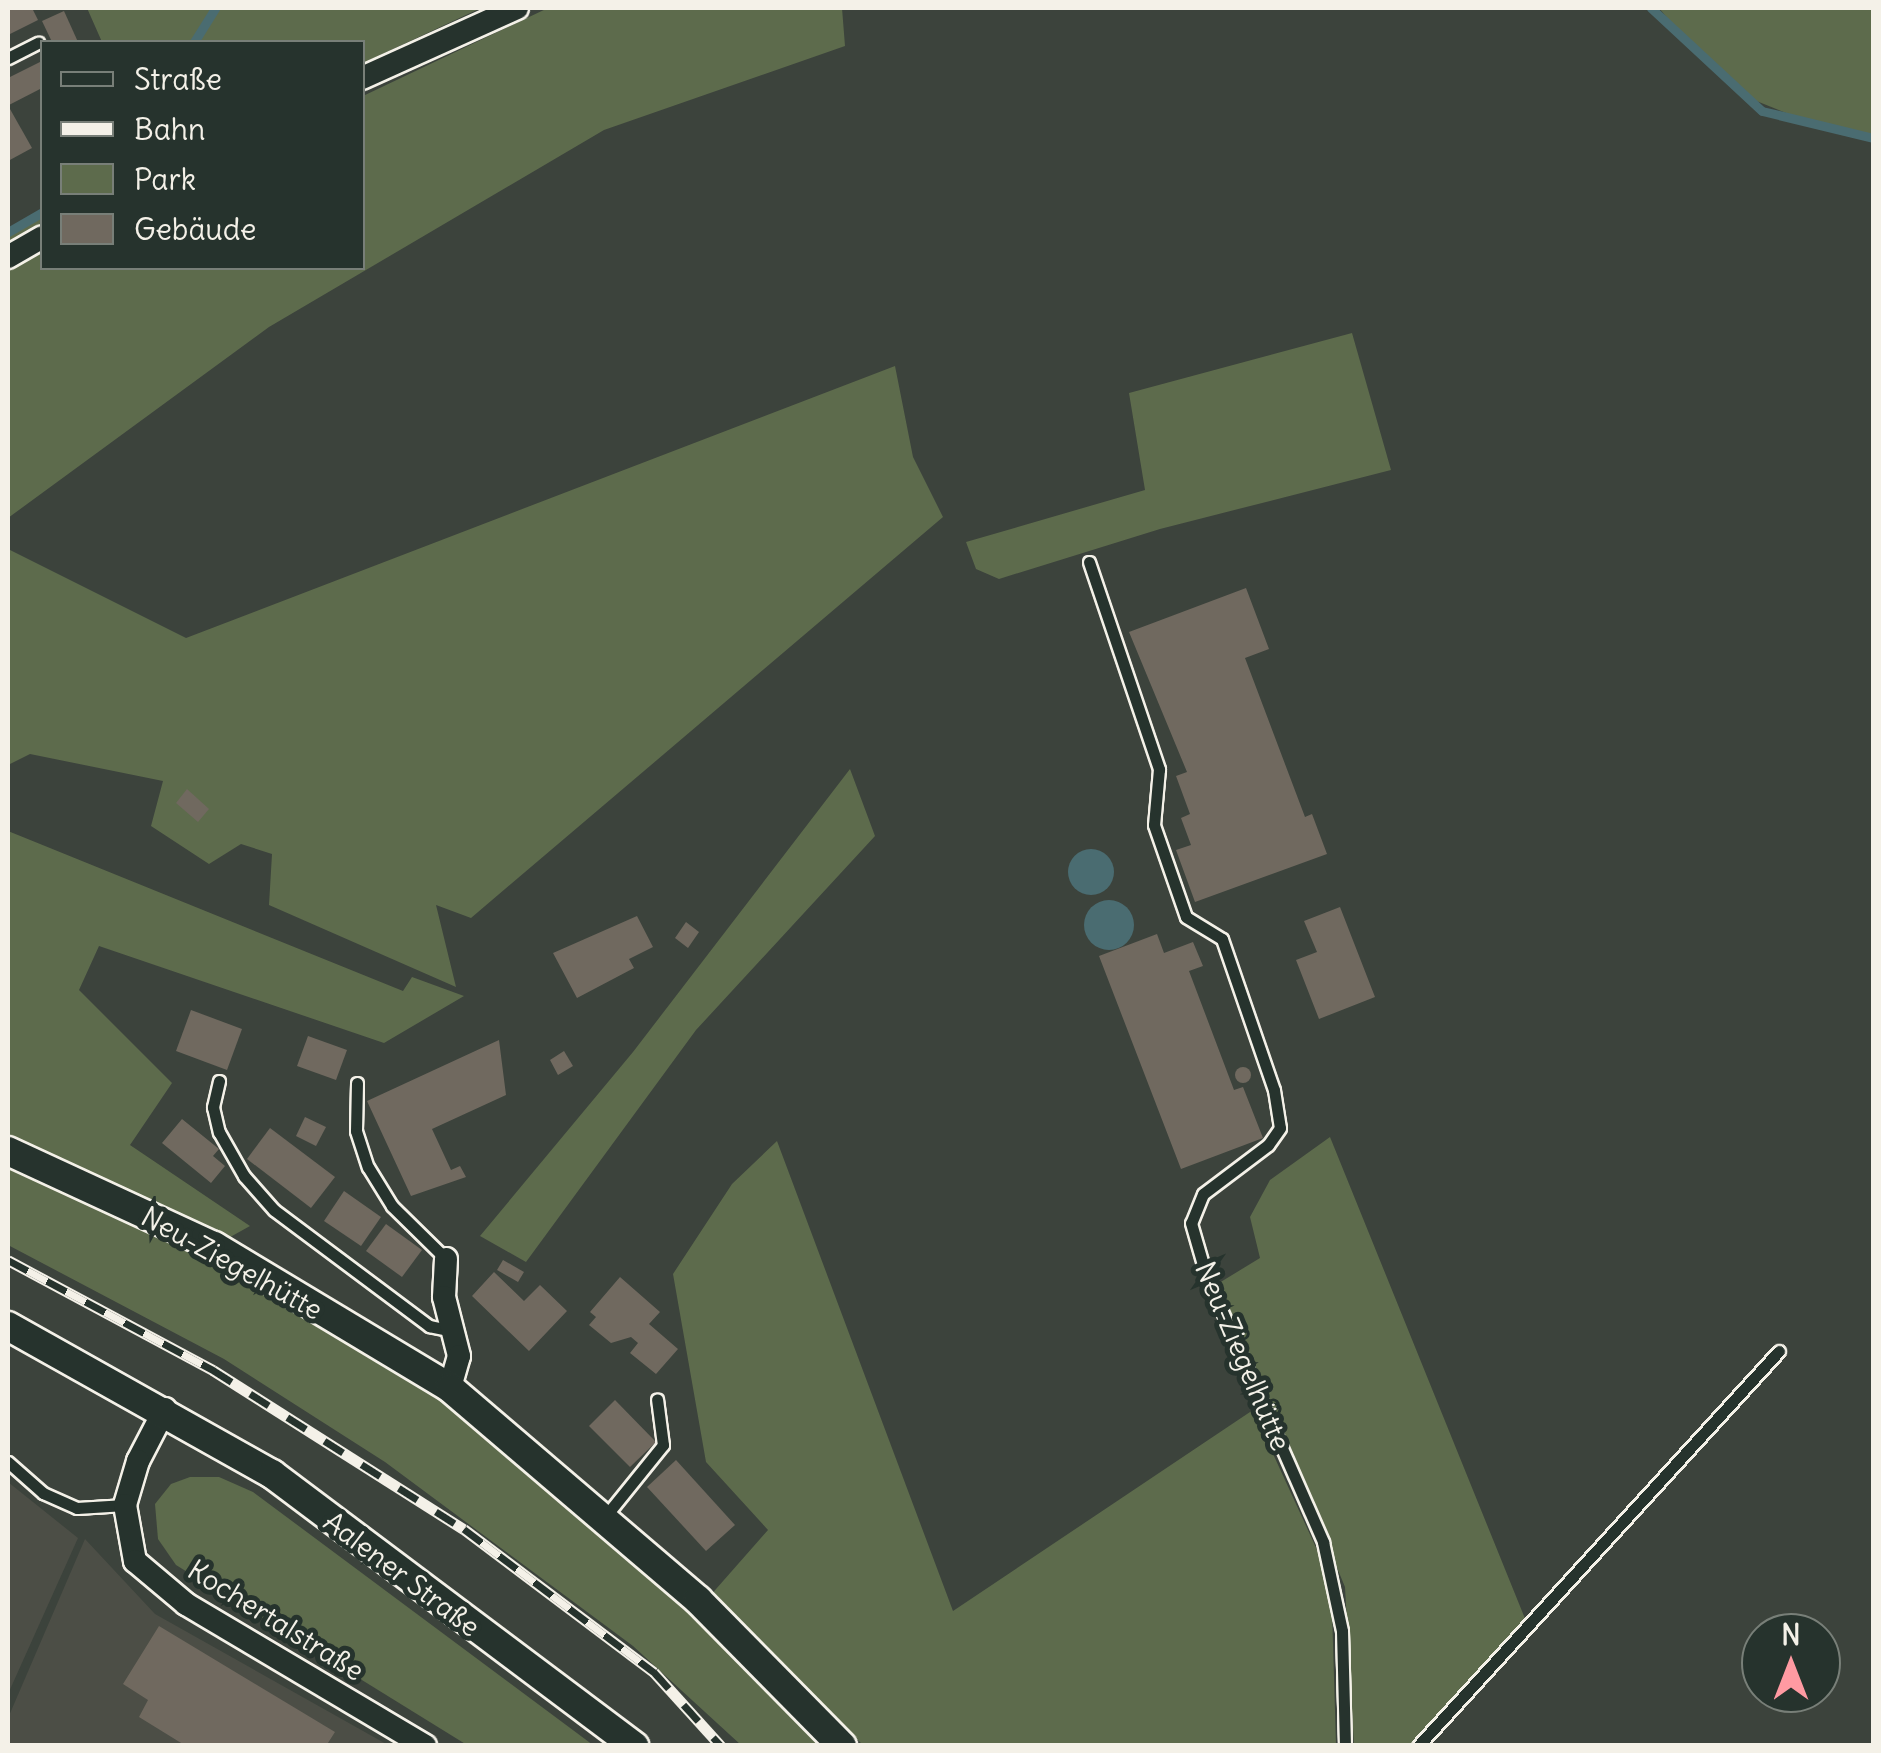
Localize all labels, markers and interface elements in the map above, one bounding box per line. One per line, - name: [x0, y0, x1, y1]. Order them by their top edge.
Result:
- legend: [40, 40, 365, 270]
- text: Straße: [134, 60, 222, 98]
- text: Bahn: [134, 110, 205, 148]
- text: Park: [134, 160, 196, 198]
- text: Gebäude: [134, 210, 256, 248]
- street label: Neu-Ziegelhütte: [136, 1199, 328, 1327]
- street label: Neu-Ziegelhütte: [1188, 1257, 1298, 1455]
- street label: Aalener Straße: [317, 1504, 487, 1644]
- street label: Kochertalstraße: [182, 1553, 370, 1687]
- north arrow: [1741, 1613, 1841, 1713]
- text: N: [1781, 1617, 1801, 1653]

